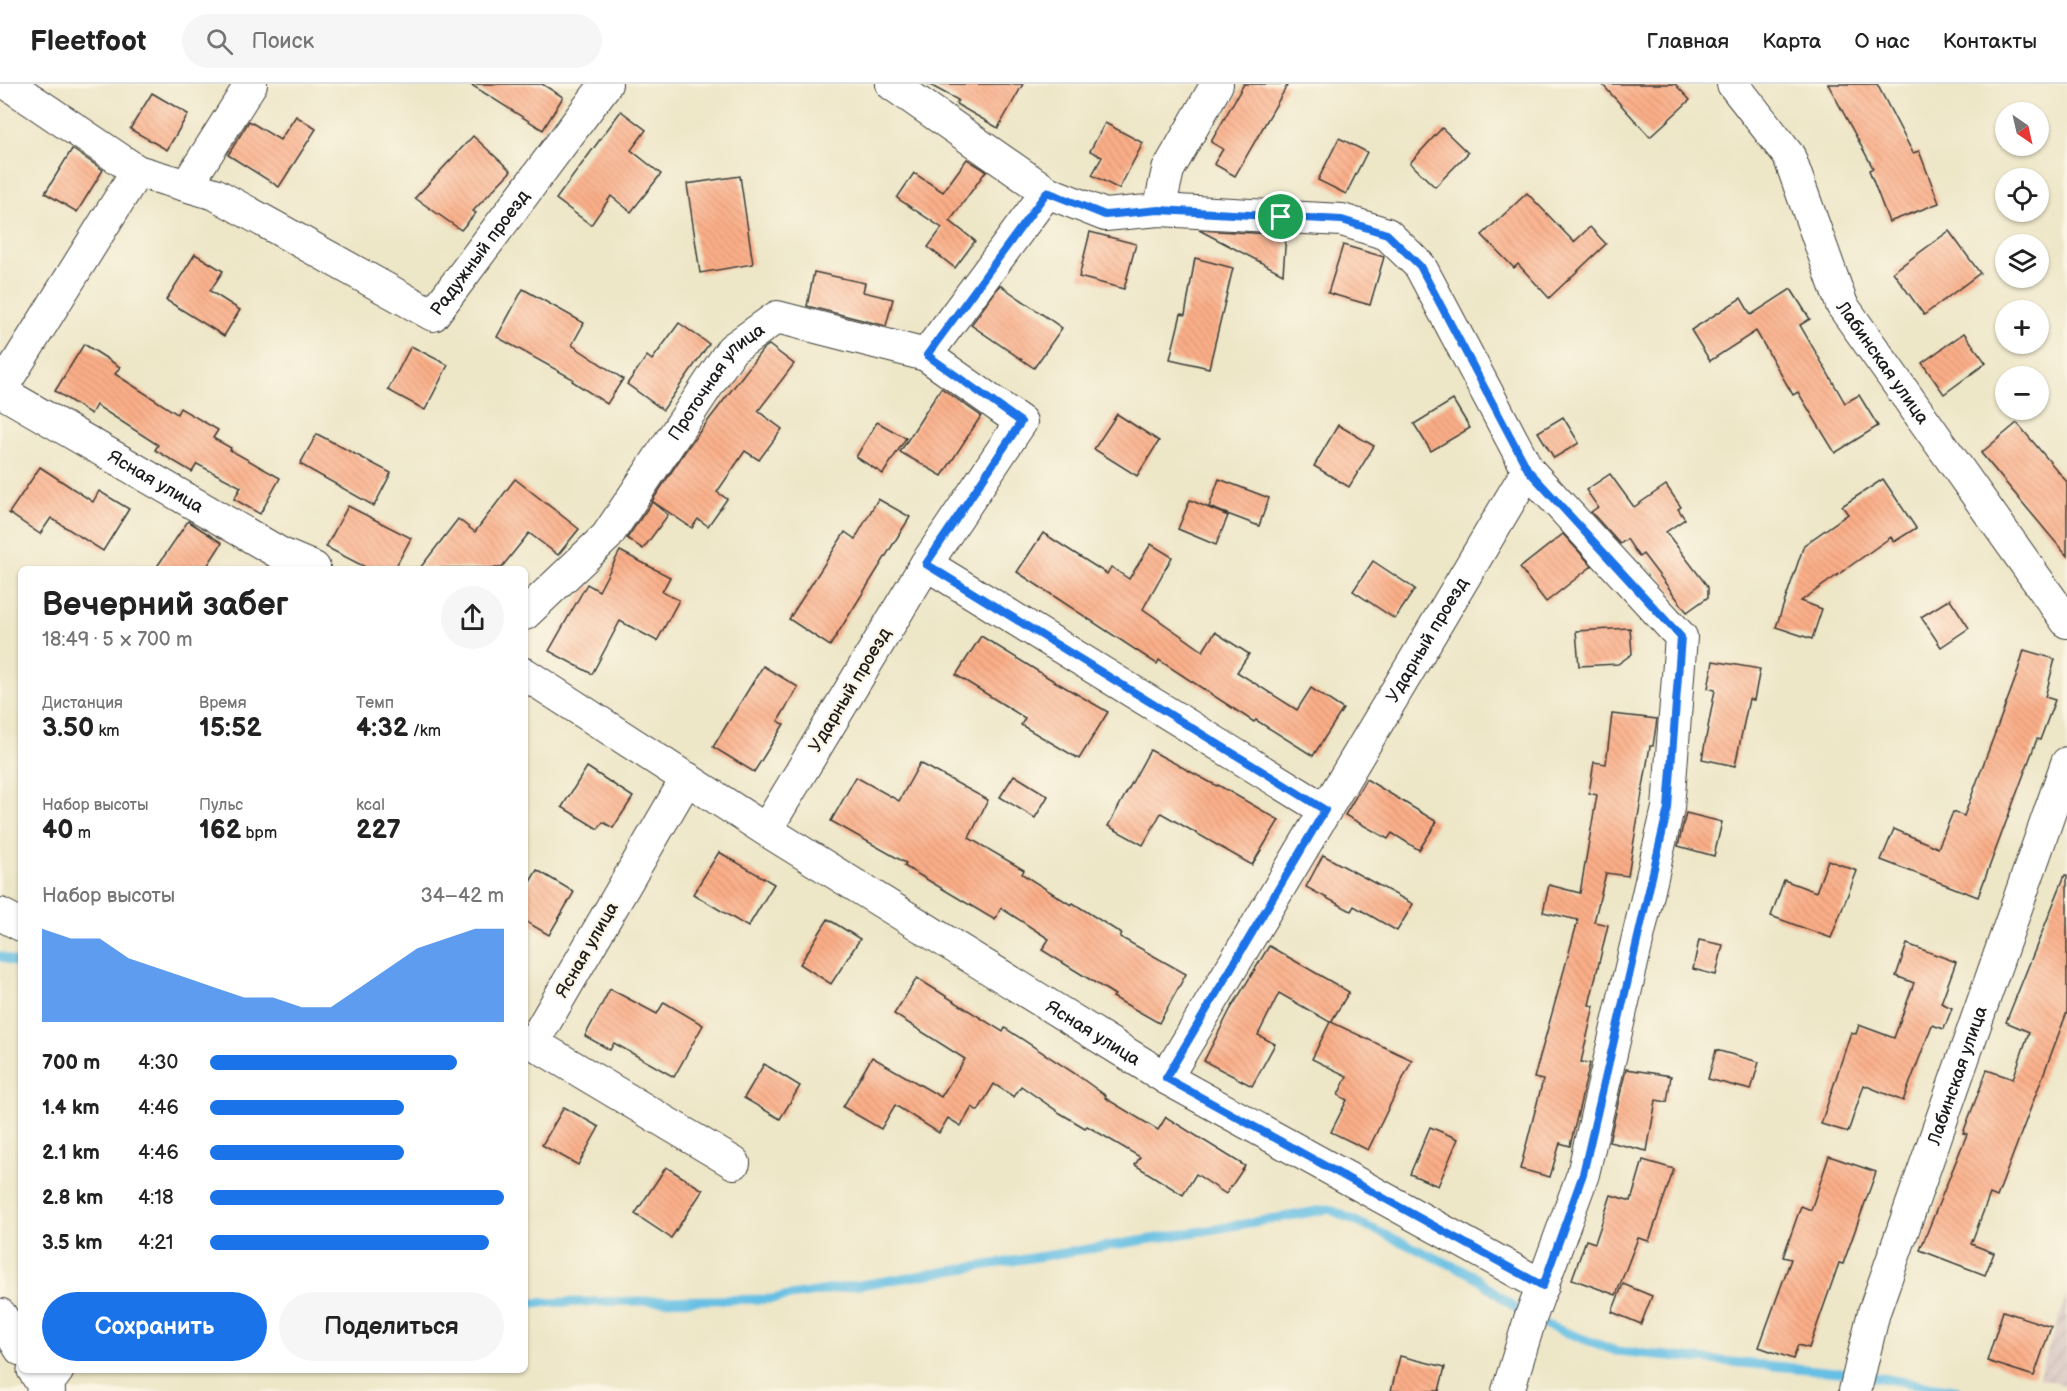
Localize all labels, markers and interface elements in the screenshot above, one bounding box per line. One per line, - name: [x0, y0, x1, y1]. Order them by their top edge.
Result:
- search box: [182, 14, 602, 68]
- text: Fleetfoot: [30, 25, 146, 58]
- icon: search: [203, 25, 236, 58]
- text: Поиск: [251, 28, 314, 55]
- text: Главная: [1646, 29, 1729, 54]
- text: Карта: [1762, 29, 1821, 54]
- text: О нас: [1854, 29, 1910, 54]
- text: Контакты: [1943, 29, 2037, 54]
- north arrow: [1995, 102, 2049, 156]
- map controls: [1995, 102, 2049, 420]
- button: locate: [1995, 168, 2049, 222]
- street label: Радужный проезд: [426, 186, 534, 320]
- pin: [1255, 191, 1306, 242]
- icon: arrive: [1264, 200, 1297, 233]
- button: layers: [1995, 234, 2049, 288]
- street label: Лабинская улица: [1832, 296, 1934, 428]
- button: +: [1995, 300, 2049, 354]
- street label: Проточная улица: [663, 319, 769, 444]
- button: −: [1995, 366, 2049, 420]
- street label: Ясная улица: [104, 445, 208, 517]
- street label: Ударный проезд: [1382, 574, 1472, 706]
- text: Вечерний забег: [42, 585, 289, 625]
- button: share: [441, 586, 504, 649]
- street label: Ударный проезд: [805, 624, 895, 756]
- text: 18:49 · 5 × 700 m: [42, 628, 193, 652]
- text: Дистанция: [42, 694, 123, 713]
- text: Время: [199, 694, 247, 713]
- text: Темп: [356, 694, 394, 713]
- text: 3.50: [42, 713, 94, 744]
- text: 15:52: [199, 713, 262, 744]
- text: 4:32: [356, 713, 408, 744]
- text: km: [94, 722, 120, 741]
- text: /km: [408, 722, 441, 741]
- text: Набор высоты: [42, 796, 149, 815]
- text: Пульс: [199, 796, 243, 815]
- text: kcal: [356, 796, 385, 815]
- text: 40: [42, 815, 74, 846]
- text: 162: [199, 815, 241, 846]
- text: 227: [356, 815, 401, 846]
- text: m: [74, 824, 91, 843]
- text: bpm: [241, 824, 277, 843]
- text: Набор высоты: [42, 884, 175, 908]
- text: 34–42 m: [420, 884, 504, 908]
- street label: Ясная улица: [551, 898, 623, 1002]
- street label: Ясная улица: [1042, 996, 1144, 1070]
- street label: Лабинская улица: [1923, 1003, 1991, 1149]
- text: 700 m: [42, 1051, 100, 1075]
- text: 4:30: [138, 1051, 178, 1075]
- text: 1.4 km: [42, 1096, 100, 1120]
- text: 4:46: [138, 1096, 179, 1120]
- text: 2.1 km: [42, 1141, 100, 1165]
- text: 4:46: [138, 1141, 179, 1165]
- text: 2.8 km: [42, 1186, 103, 1210]
- text: 4:18: [138, 1186, 174, 1210]
- text: 3.5 km: [42, 1231, 103, 1255]
- text: 4:21: [138, 1231, 173, 1255]
- button: Сохранить: [42, 1292, 267, 1361]
- button: Поделиться: [279, 1292, 504, 1361]

